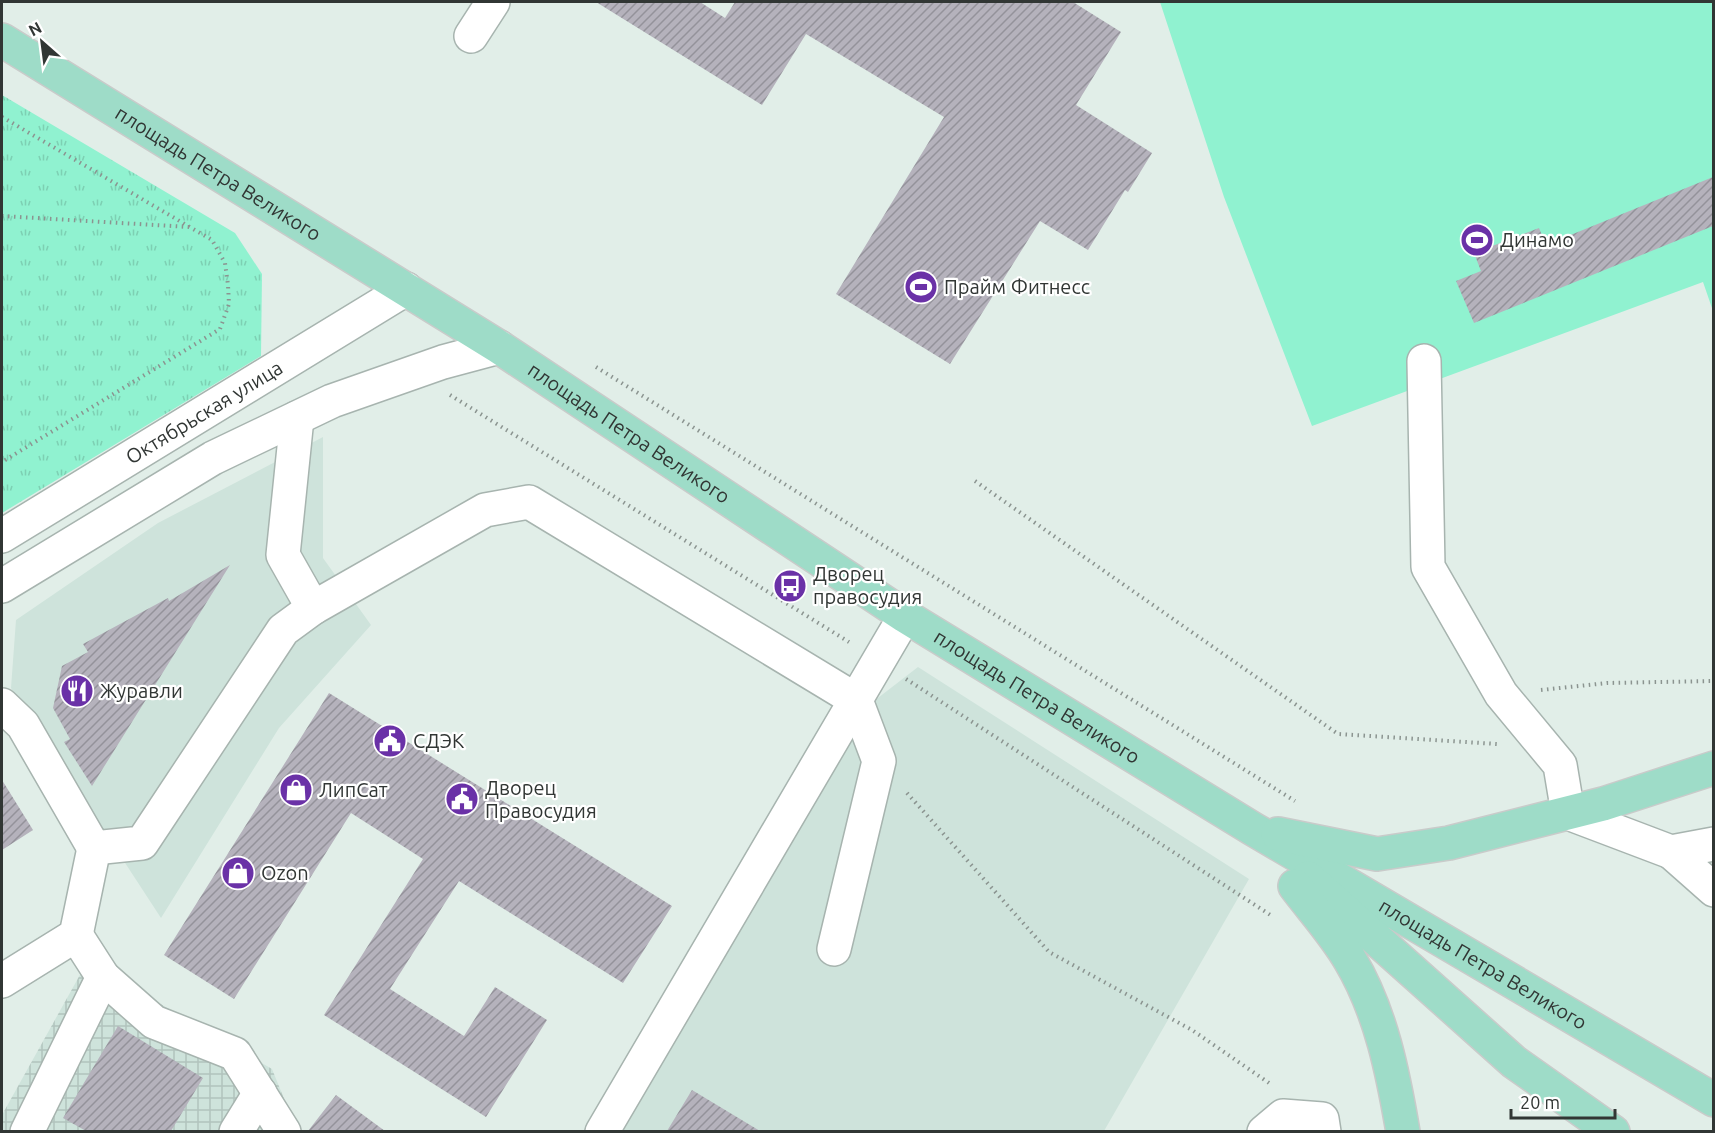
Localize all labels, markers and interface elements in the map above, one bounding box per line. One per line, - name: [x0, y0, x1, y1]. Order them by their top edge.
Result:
- north arrow: [12, 12, 72, 72]
- text: N: [25, 18, 44, 40]
- street label: площадь Петра Великого: [111, 101, 325, 245]
- sports icon: Динамо: [1459, 222, 1495, 258]
- place label: Динамо: [1500, 228, 1574, 251]
- sports icon: Прайм Фитнесс: [903, 269, 939, 305]
- place label: Прайм Фитнесс: [944, 275, 1090, 298]
- street label: Октябрьская улица: [121, 355, 286, 469]
- street label: площадь Петра Великого: [524, 358, 734, 508]
- place label: Дворец правосудия: [813, 562, 922, 608]
- bus stop icon: Дворец правосудия: [772, 568, 808, 604]
- street label: площадь Петра Великого: [930, 625, 1144, 768]
- restaurant icon: Журавли: [59, 673, 95, 709]
- place label: Журавли: [100, 679, 183, 702]
- public building icon: СДЭК: [372, 723, 408, 759]
- place label: СДЭК: [413, 729, 464, 752]
- shop icon: ЛипСат: [278, 772, 314, 808]
- place label: Дворец Правосудия: [485, 776, 597, 822]
- place label: ЛипСат: [319, 778, 388, 801]
- public building icon: Дворец Правосудия: [444, 781, 480, 817]
- shop icon: Ozon: [220, 855, 256, 891]
- place label: Ozon: [261, 861, 309, 884]
- street label: площадь Петра Великого: [1375, 894, 1591, 1034]
- scale bar: [1511, 1082, 1614, 1120]
- text: 20 m: [1520, 1092, 1560, 1112]

